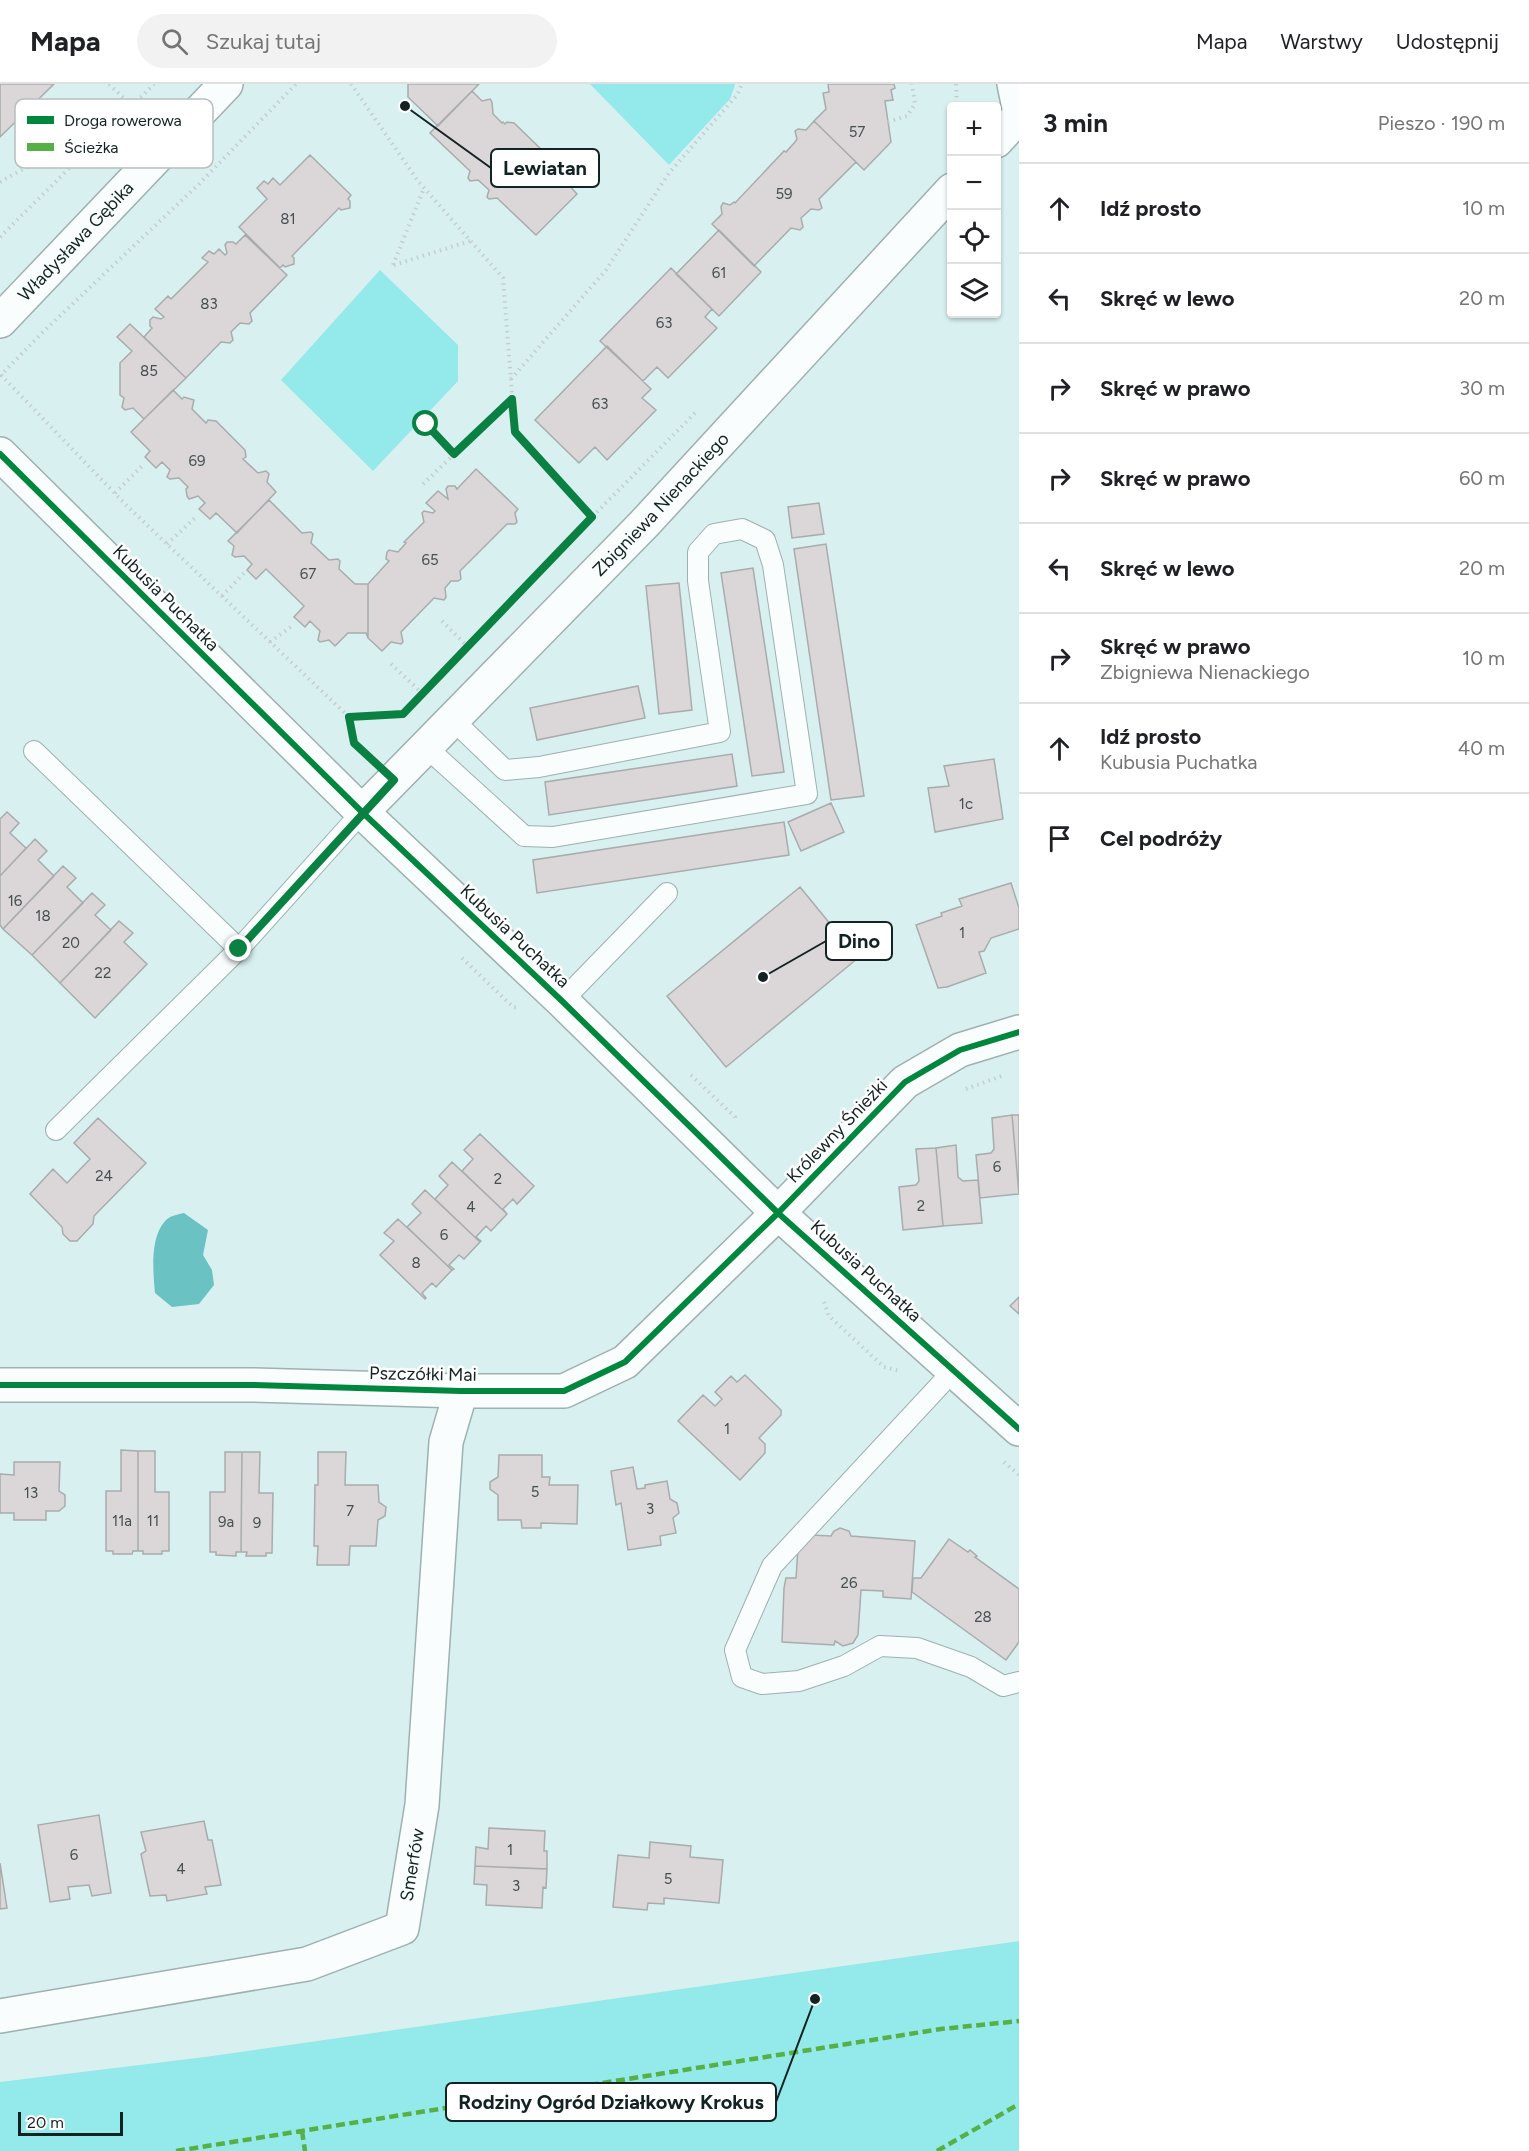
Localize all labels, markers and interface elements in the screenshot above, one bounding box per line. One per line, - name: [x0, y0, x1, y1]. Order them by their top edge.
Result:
- search box: [137, 14, 557, 68]
- text: Mapa: [30, 24, 101, 58]
- icon: search: [158, 25, 191, 58]
- text: Szukaj tutaj: [206, 28, 321, 55]
- text: Mapa: [1196, 29, 1247, 54]
- text: Warstwy: [1280, 29, 1363, 54]
- text: Udostępnij: [1396, 29, 1499, 54]
- legend: [15, 99, 213, 168]
- map controls: [947, 102, 1001, 318]
- button: +: [947, 102, 1001, 156]
- text: 3 min: [1043, 107, 1108, 139]
- text: Droga rowerowa: [64, 111, 182, 130]
- text: Pieszo · 190 m: [1378, 111, 1505, 135]
- house number: 57: [849, 123, 865, 141]
- text: Ścieżka: [64, 138, 119, 157]
- callout: Lewiatan: [491, 149, 599, 187]
- text: Lewiatan: [503, 156, 587, 180]
- button: −: [947, 156, 1001, 210]
- street label: Władysława Gębika: [14, 177, 138, 306]
- house number: 59: [775, 185, 793, 203]
- icon: ahead: [1043, 192, 1076, 225]
- text: Idź prosto: [1100, 195, 1201, 222]
- text: 10 m: [1462, 196, 1505, 220]
- house number: 81: [280, 210, 296, 228]
- button: locate: [947, 210, 1001, 264]
- house number: 61: [712, 264, 726, 282]
- button: layers: [947, 264, 1001, 318]
- icon: left: [1043, 282, 1076, 315]
- text: Skręć w lewo: [1100, 285, 1235, 312]
- text: 20 m: [1459, 286, 1505, 310]
- house number: 83: [200, 295, 218, 313]
- house number: 63: [656, 314, 672, 332]
- house number: 85: [140, 362, 158, 380]
- icon: right: [1043, 372, 1076, 405]
- text: Skręć w prawo: [1100, 375, 1250, 402]
- text: 30 m: [1459, 376, 1505, 400]
- house number: 63: [592, 395, 608, 413]
- route start: [412, 410, 438, 436]
- street label: Zbigniewa Nienackiego: [588, 428, 734, 581]
- house number: 69: [189, 452, 205, 470]
- icon: right: [1043, 462, 1076, 495]
- text: Skręć w prawo: [1100, 465, 1250, 492]
- text: 60 m: [1459, 466, 1505, 490]
- street label: Kubusia Puchatka: [108, 540, 224, 656]
- house number: 65: [421, 551, 439, 569]
- icon: left: [1043, 552, 1076, 585]
- text: Skręć w lewo: [1100, 555, 1235, 582]
- text: 20 m: [1459, 556, 1505, 580]
- house number: 67: [300, 565, 316, 583]
- text: Skręć w prawo: [1100, 633, 1250, 660]
- icon: right: [1043, 642, 1076, 675]
- text: 10 m: [1462, 646, 1505, 670]
- text: Zbigniewa Nienackiego: [1100, 660, 1310, 684]
- text: Idź prosto: [1100, 723, 1201, 750]
- icon: ahead: [1043, 732, 1076, 765]
- text: 40 m: [1458, 736, 1505, 760]
- text: Kubusia Puchatka: [1100, 750, 1257, 774]
- house number: 1c: [959, 795, 973, 813]
- icon: arrive: [1043, 822, 1076, 855]
- text: Cel podróży: [1100, 825, 1222, 852]
- street label: Kubusia Puchatka: [456, 880, 574, 992]
- house number: 16: [8, 892, 23, 910]
- house number: 18: [35, 907, 51, 925]
- callout: Dino: [826, 922, 892, 960]
- house number: 1: [959, 924, 965, 942]
- text: Dino: [838, 929, 880, 953]
- house number: 20: [62, 934, 80, 952]
- route end: [225, 935, 251, 961]
- house number: 22: [95, 964, 111, 982]
- street label: Królewny Śnieżki: [782, 1075, 892, 1187]
- house number: 6: [993, 1158, 1002, 1176]
- house number: 24: [95, 1167, 113, 1185]
- house number: 2: [494, 1170, 502, 1188]
- house number: 2: [917, 1197, 925, 1215]
- house number: 4: [466, 1198, 476, 1216]
- street label: Kubusia Puchatka: [806, 1215, 926, 1327]
- house number: 6: [440, 1226, 449, 1244]
- house number: 8: [411, 1254, 421, 1272]
- street label: Pszczółki Mai: [369, 1362, 477, 1386]
- house number: 1: [724, 1420, 730, 1438]
- house number: 5: [531, 1483, 539, 1501]
- house number: 13: [24, 1484, 38, 1502]
- house number: 3: [646, 1500, 654, 1518]
- house number: 7: [346, 1502, 354, 1520]
- house number: 11a: [112, 1512, 132, 1530]
- house number: 11: [147, 1512, 159, 1530]
- house number: 9a: [218, 1513, 234, 1531]
- house number: 9: [253, 1514, 261, 1532]
- house number: 26: [841, 1574, 858, 1592]
- house number: 28: [974, 1608, 992, 1626]
- street label: Smerfów: [396, 1827, 429, 1903]
- house number: 1: [507, 1841, 513, 1859]
- house number: 6: [70, 1846, 79, 1864]
- house number: 4: [176, 1860, 186, 1878]
- house number: 5: [664, 1870, 672, 1888]
- house number: 3: [512, 1877, 520, 1895]
- callout: Rodziny Ogród Działkowy Krokus: [446, 2083, 776, 2121]
- text: Rodziny Ogród Działkowy Krokus: [458, 2090, 764, 2114]
- scale bar: [18, 2109, 123, 2136]
- text: 20 m: [27, 2113, 64, 2132]

